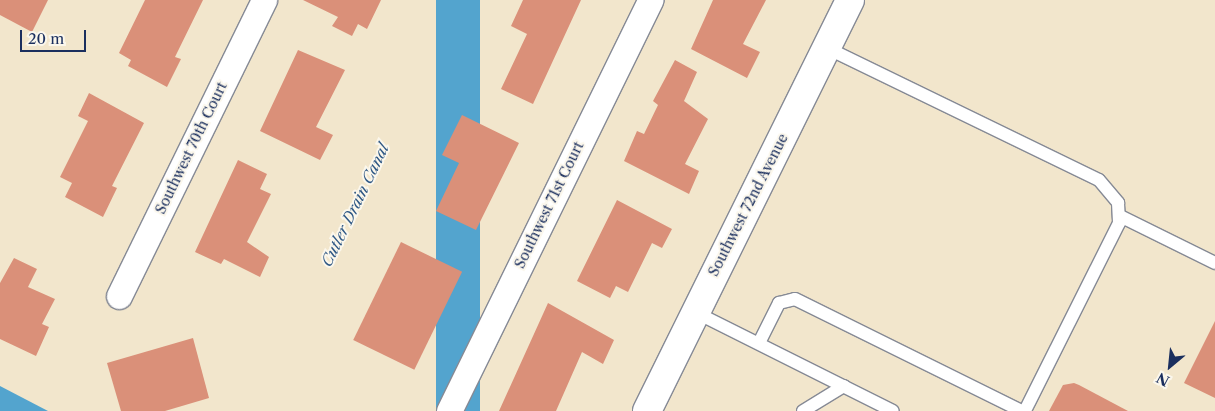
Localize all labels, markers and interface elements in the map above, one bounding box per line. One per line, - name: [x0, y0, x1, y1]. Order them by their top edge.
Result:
- scale bar: [22, 20, 89, 52]
- text: 20 m: [28, 29, 64, 48]
- street label: Southwest 70th Court: [152, 79, 230, 217]
- street label: Southwest 72nd Avenue: [705, 131, 791, 279]
- street label: Southwest 71st Court: [511, 139, 587, 271]
- water label: Cutler Drain Canal: [317, 141, 393, 269]
- north arrow: [1145, 341, 1195, 391]
- text: N: [1153, 368, 1173, 390]

